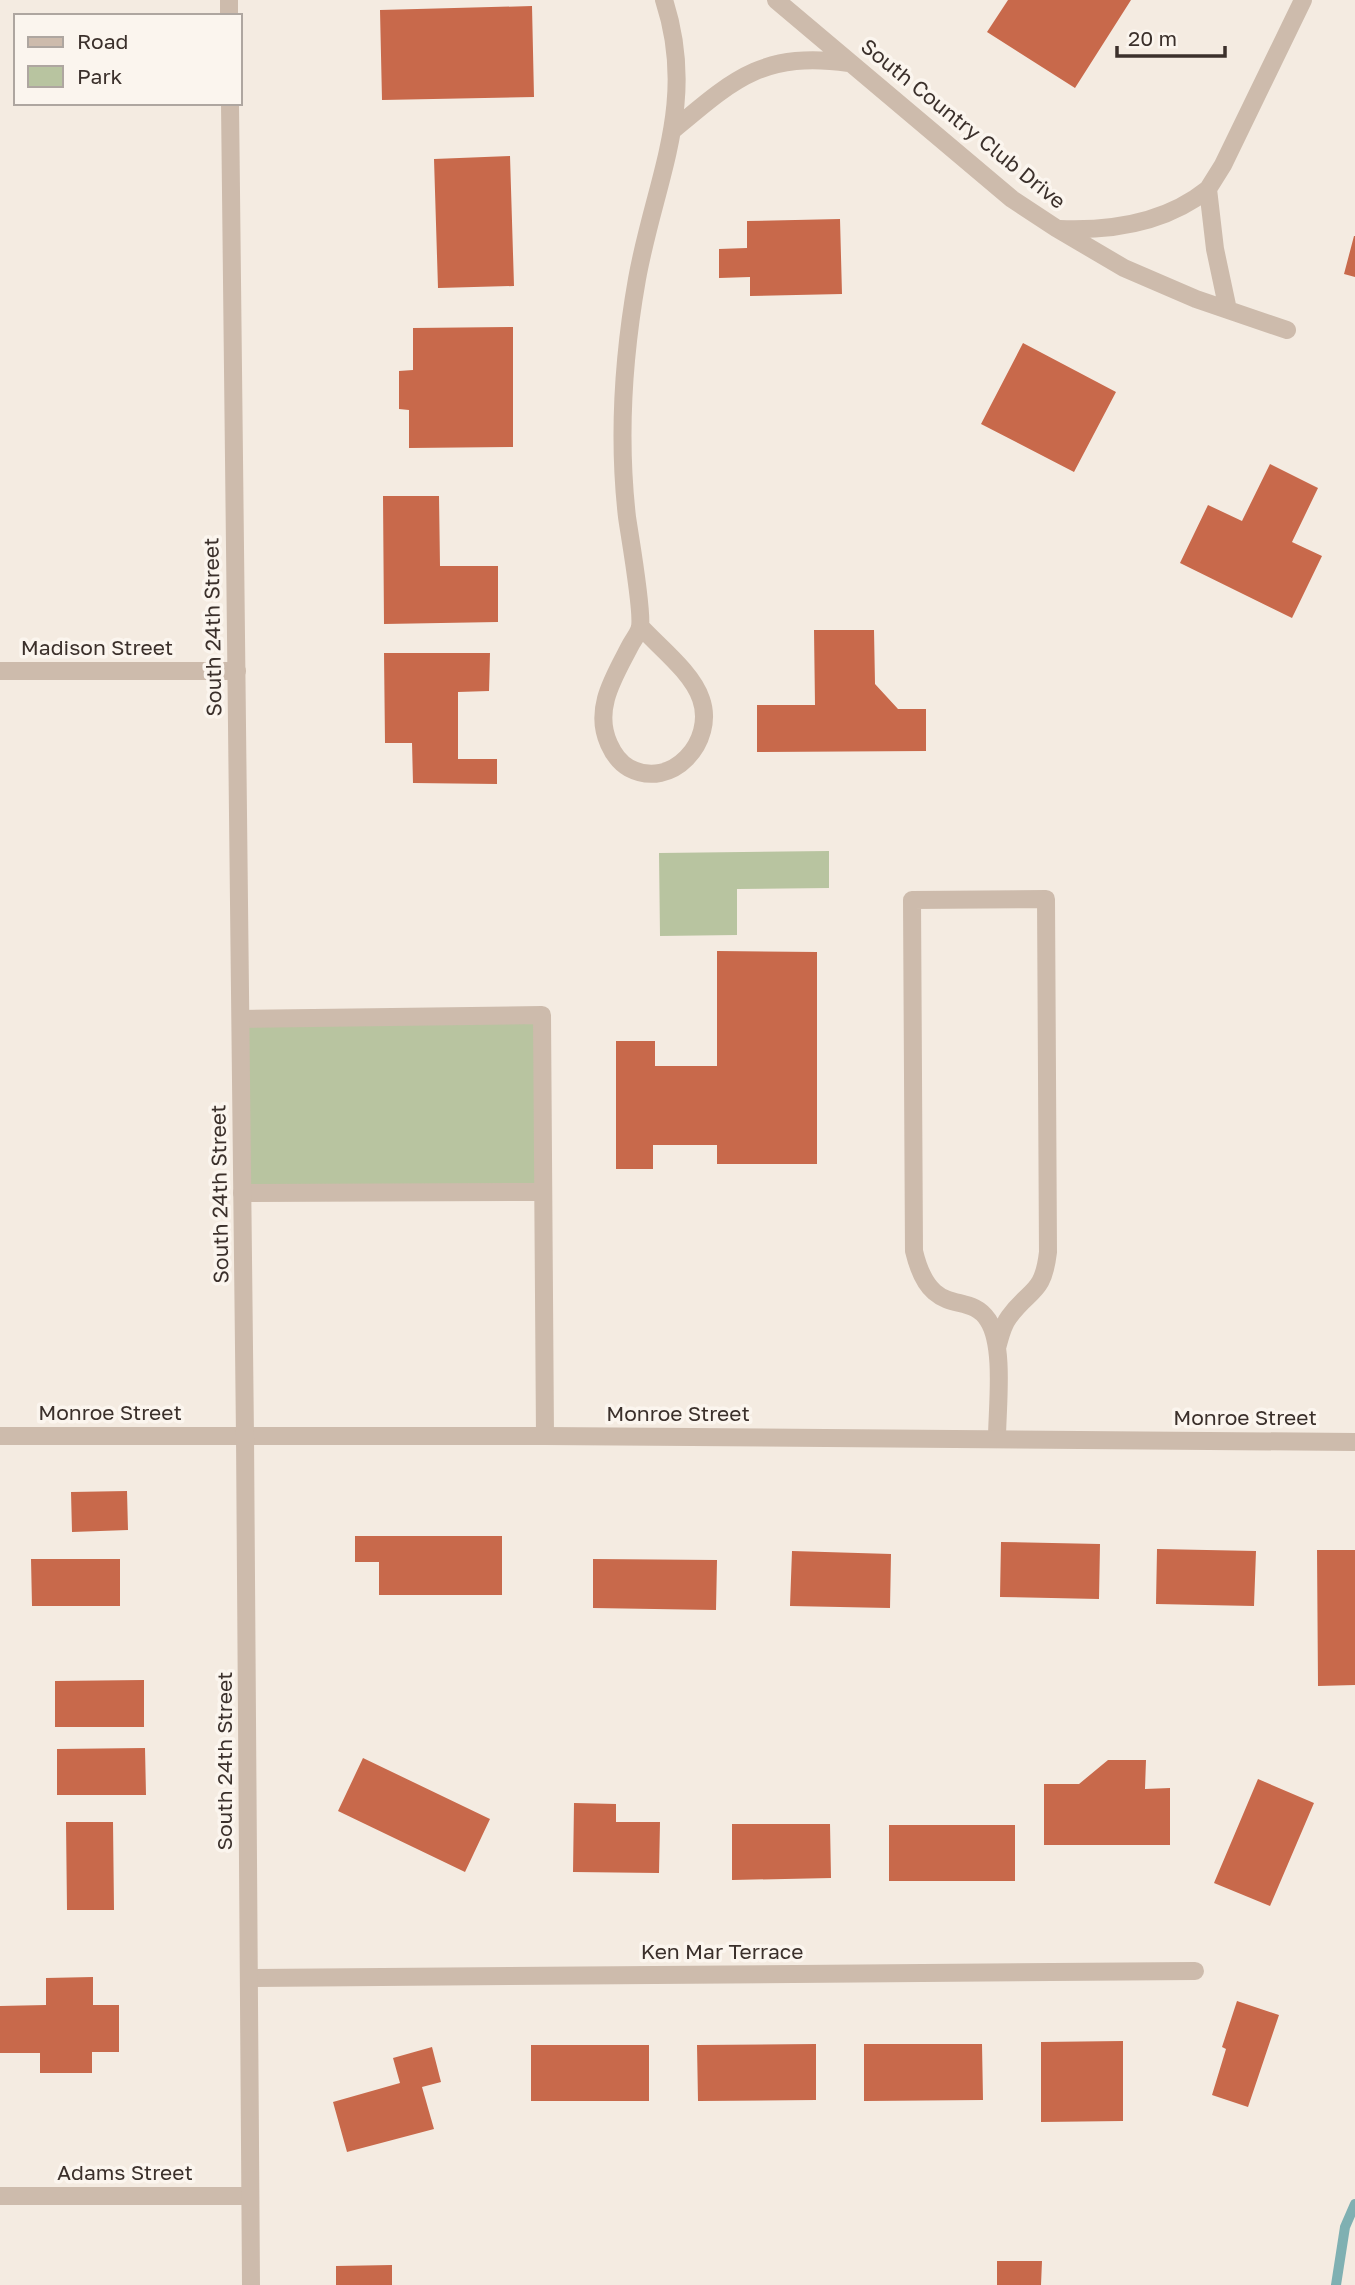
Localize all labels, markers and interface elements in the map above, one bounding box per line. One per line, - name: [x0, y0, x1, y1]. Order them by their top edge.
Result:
- legend: [14, 14, 242, 105]
- scale bar: [1117, 14, 1226, 58]
- text: 20 m: [1128, 25, 1177, 51]
- text: Road: [77, 28, 128, 54]
- street label: South Country Club Drive: [856, 33, 1071, 214]
- text: Park: [77, 63, 123, 89]
- street label: South 24th Street: [197, 537, 227, 717]
- street label: Madison Street: [21, 634, 173, 660]
- street label: South 24th Street: [204, 1104, 234, 1284]
- street label: Monroe Street: [38, 1399, 182, 1425]
- street label: Monroe Street: [606, 1400, 750, 1426]
- street label: Monroe Street: [1173, 1404, 1317, 1430]
- street label: South 24th Street: [211, 1671, 237, 1851]
- street label: Ken Mar Terrace: [641, 1938, 803, 1964]
- street label: Adams Street: [57, 2159, 193, 2185]

